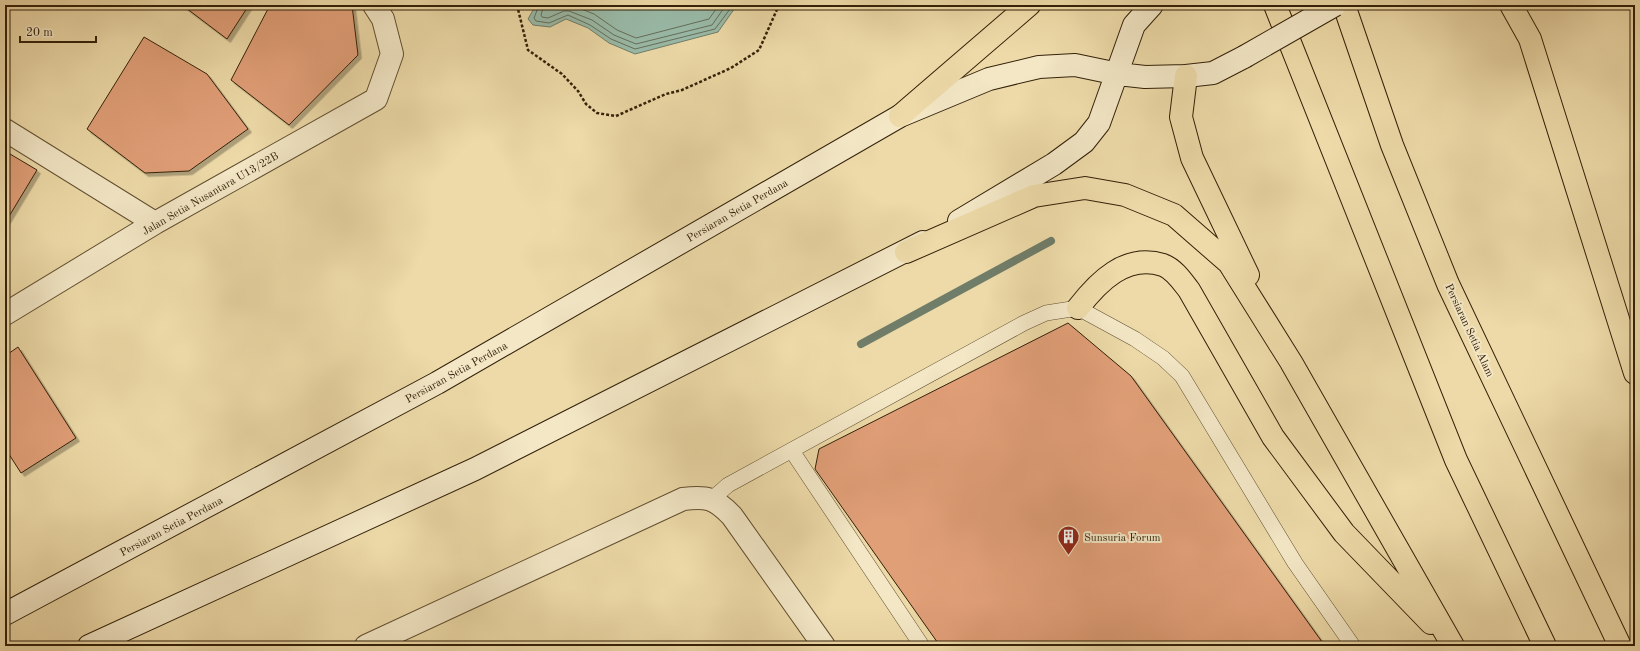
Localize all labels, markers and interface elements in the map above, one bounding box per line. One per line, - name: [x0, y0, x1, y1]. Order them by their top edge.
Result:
- scale bar: [20, 18, 96, 44]
- text: 20 m: [26, 27, 53, 39]
- street label: Jalan Setia Nusantara U13/22B: [141, 151, 281, 238]
- street label: Persiaran Setia Perdana: [685, 178, 791, 245]
- street label: Persiaran Setia Alam: [1442, 282, 1495, 379]
- street label: Persiaran Setia Perdana: [404, 340, 510, 406]
- street label: Persiaran Setia Perdana: [118, 495, 225, 559]
- building icon: Sunsuria Forum: [1056, 524, 1082, 557]
- place label: Sunsuria Forum: [1084, 533, 1161, 544]

